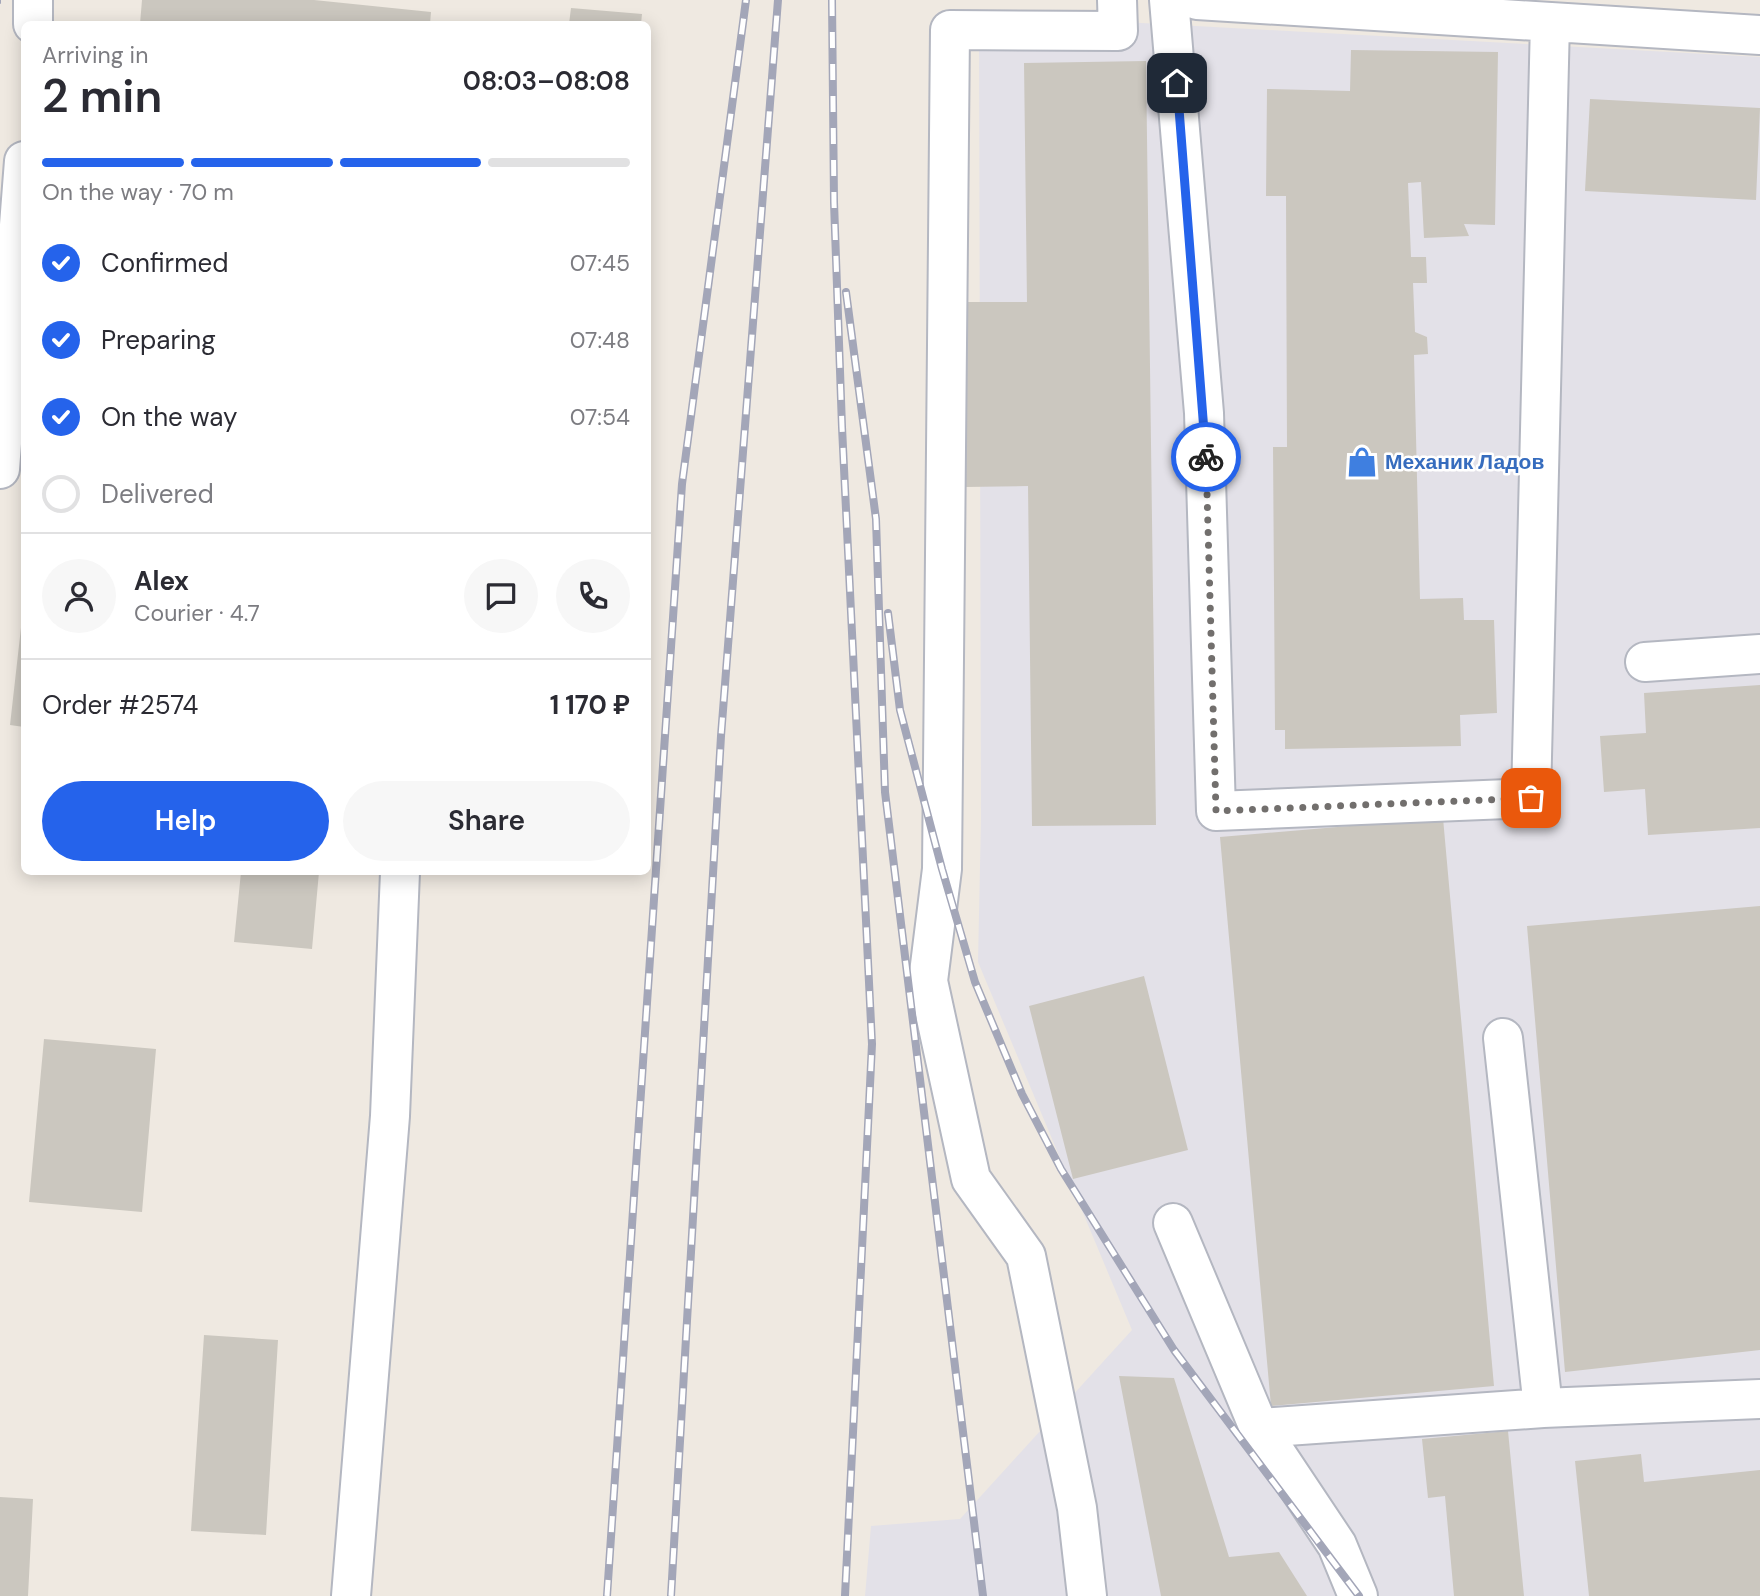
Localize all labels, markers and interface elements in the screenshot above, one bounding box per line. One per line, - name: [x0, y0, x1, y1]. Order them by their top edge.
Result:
- text: Arriving in: [42, 40, 148, 70]
- pin: [1147, 53, 1207, 113]
- text: 08:03–08:08: [463, 64, 630, 98]
- icon: home: [1158, 64, 1196, 102]
- text: 2 min: [42, 66, 162, 126]
- text: On the way · 70 m: [42, 177, 234, 207]
- icon: check: [42, 244, 80, 282]
- text: Confirmed: [101, 246, 228, 280]
- text: 07:45: [570, 248, 630, 278]
- icon: check: [42, 321, 80, 359]
- text: Preparing: [101, 323, 216, 357]
- text: 07:48: [570, 325, 630, 355]
- icon: check: [42, 398, 80, 436]
- text: On the way: [101, 400, 237, 434]
- text: 07:54: [570, 402, 630, 432]
- courier: [1171, 422, 1241, 492]
- icon: bike: [1187, 438, 1225, 476]
- shop icon: Механик Ладов: [1345, 445, 1379, 479]
- place label: Механик Ладов: [1385, 448, 1544, 476]
- text: Delivered: [101, 477, 214, 511]
- button: person: [42, 559, 116, 633]
- button: chat: [464, 559, 538, 633]
- button: phone: [556, 559, 630, 633]
- text: Alex: [134, 564, 189, 598]
- text: Courier · 4.7: [134, 598, 260, 628]
- text: Order #2574: [42, 688, 198, 722]
- text: 1 170 ₽: [550, 688, 630, 722]
- pin: [1501, 768, 1561, 828]
- icon: bag: [1512, 779, 1550, 817]
- button: Help: [42, 781, 329, 861]
- button: Share: [343, 781, 630, 861]

